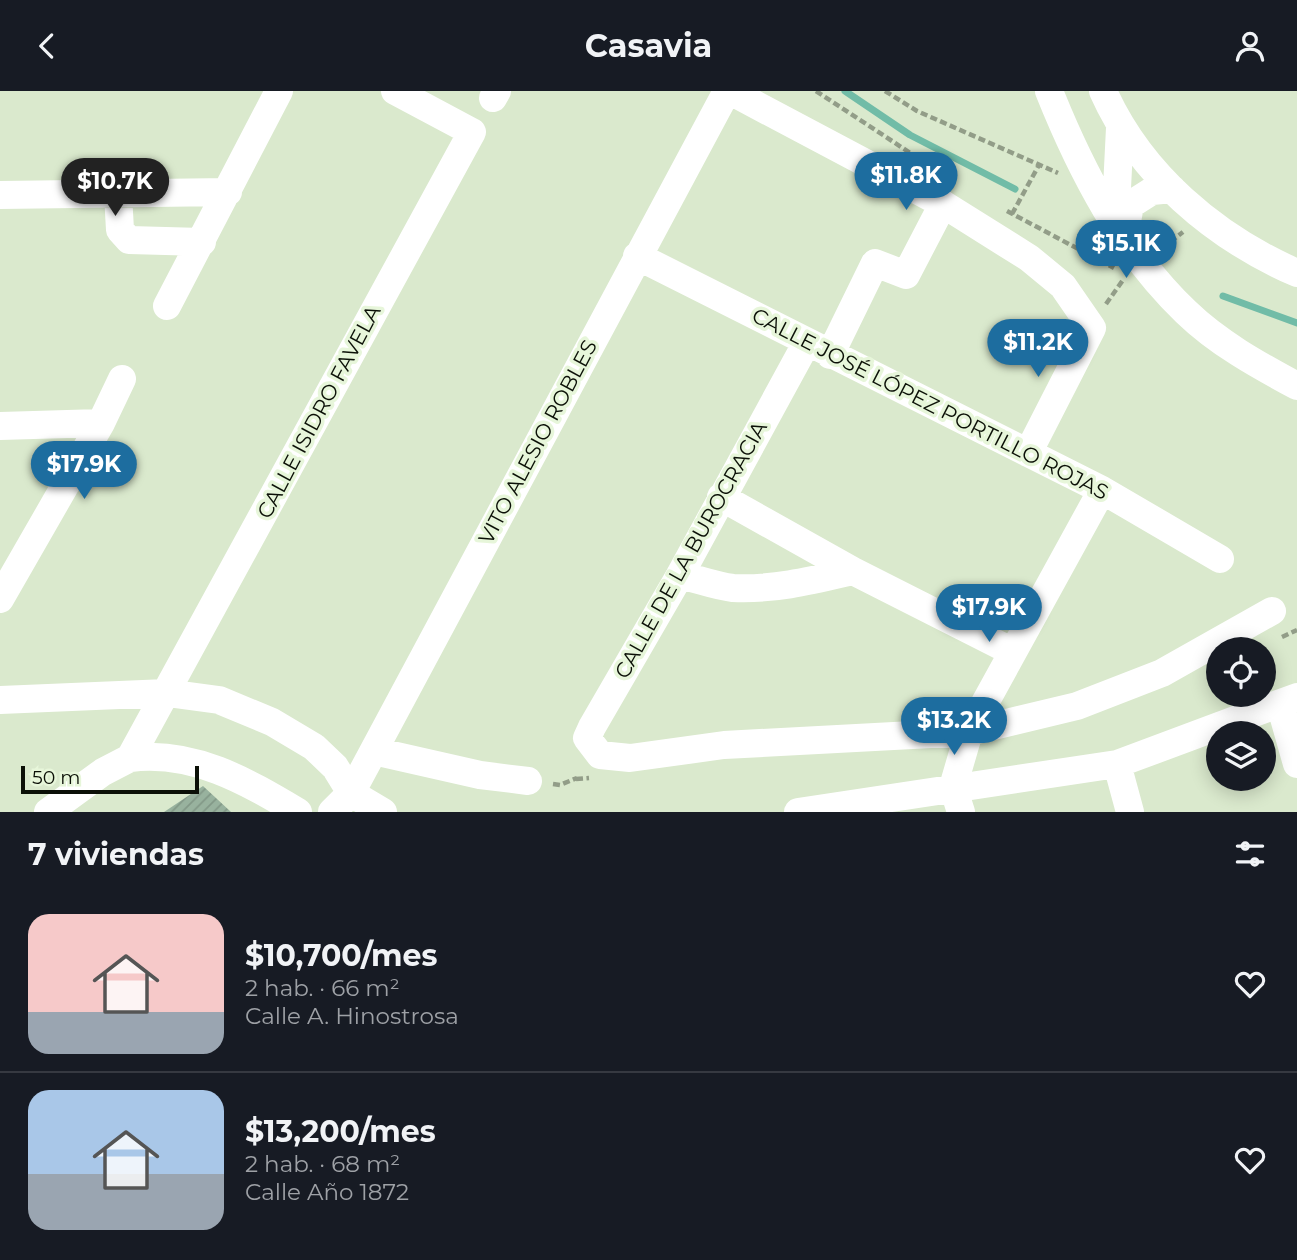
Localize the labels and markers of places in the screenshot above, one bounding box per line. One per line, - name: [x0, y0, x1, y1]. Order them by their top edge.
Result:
- pin: $11.8K: [849, 152, 963, 212]
- pin: $10.7K: [58, 159, 172, 218]
- pin: $15.1K: [1069, 221, 1183, 280]
- pin: $11.2K: [981, 320, 1095, 379]
- pin: $17.9K: [27, 441, 141, 501]
- pin: $17.9K: [932, 585, 1046, 644]
- pin: $13.2K: [897, 697, 1011, 757]

